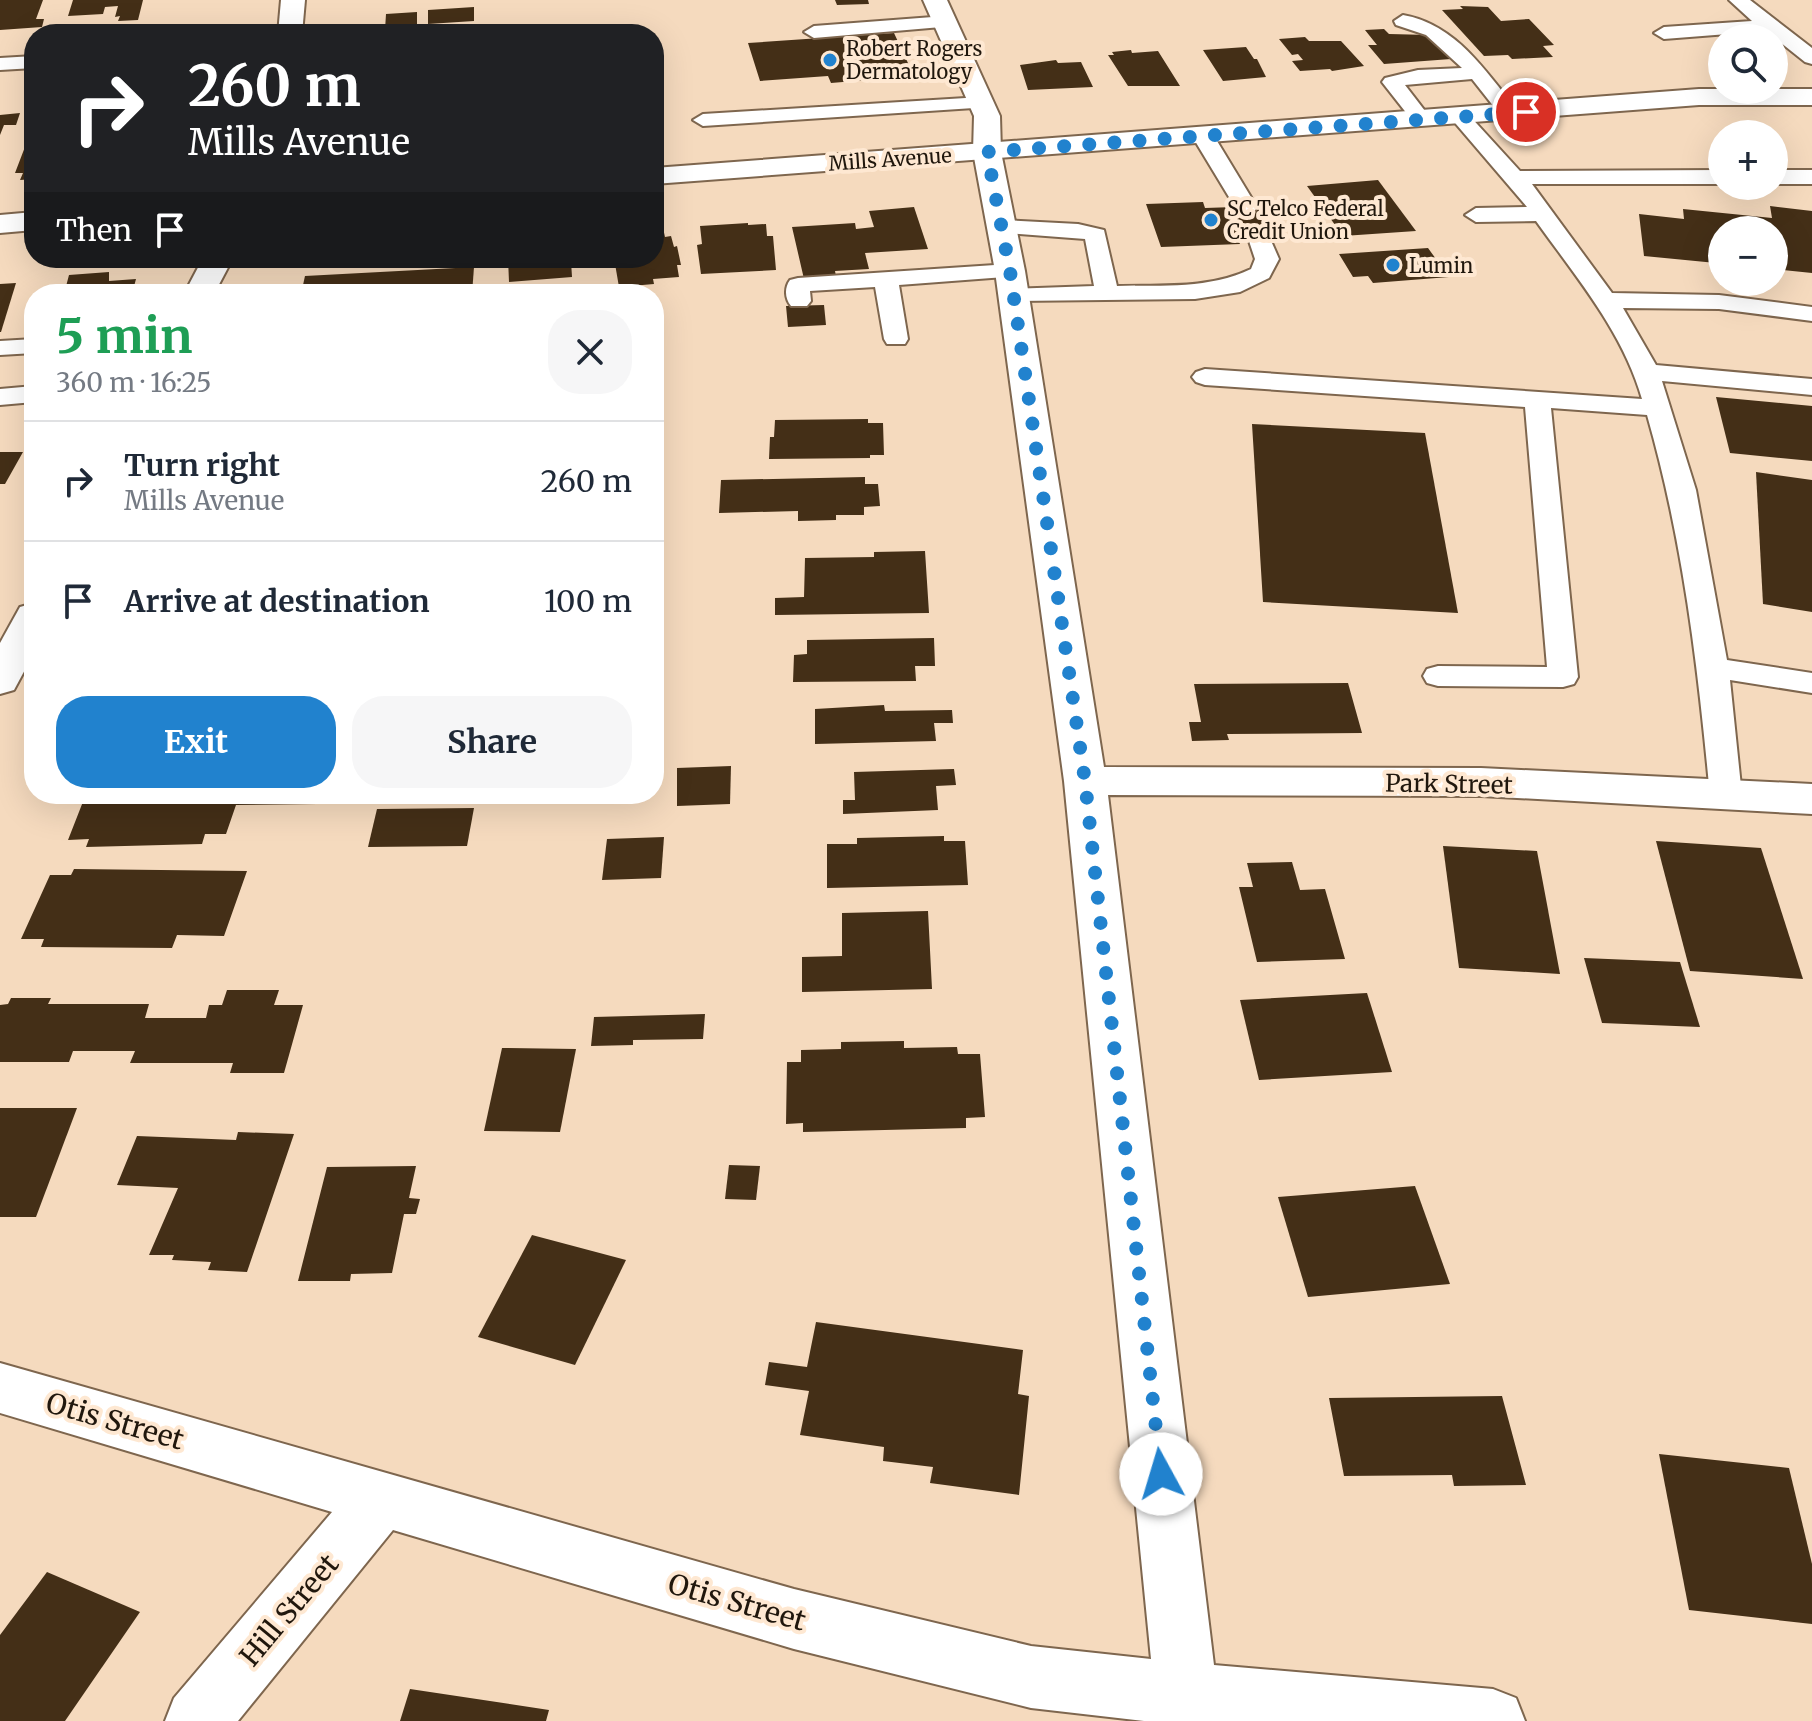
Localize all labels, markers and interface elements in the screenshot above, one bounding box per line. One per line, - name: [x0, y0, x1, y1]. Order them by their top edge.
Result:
- map controls: [1708, 24, 1788, 296]
- button: search: [1708, 24, 1788, 104]
- place label: Robert Rogers Dermatology: [846, 36, 982, 84]
- text: 260 m: [188, 51, 361, 121]
- marker: Robert Rogers Dermatology: [821, 51, 839, 69]
- icon: right: [56, 56, 160, 160]
- pin: [1492, 78, 1560, 146]
- icon: arrive: [1504, 90, 1548, 134]
- text: Mills Avenue: [188, 120, 410, 165]
- button: +: [1708, 120, 1788, 200]
- street label: Mills Avenue: [828, 142, 952, 176]
- place label: SC Telco Federal Credit Union: [1227, 196, 1384, 244]
- icon: arrive: [148, 208, 192, 252]
- text: Then: [56, 211, 132, 249]
- marker: SC Telco Federal Credit Union: [1202, 211, 1220, 229]
- button: −: [1708, 216, 1788, 296]
- place label: Lumin: [1409, 253, 1473, 278]
- marker: Lumin: [1384, 256, 1402, 274]
- text: 5 min: [56, 306, 193, 366]
- button: close: [548, 310, 632, 394]
- text: 360 m · 16:25: [56, 366, 211, 399]
- text: Turn right: [124, 446, 280, 484]
- icon: right: [56, 459, 100, 503]
- text: 260 m: [541, 462, 632, 500]
- text: Mills Avenue: [124, 484, 284, 517]
- icon: arrive: [56, 579, 100, 623]
- text: Arrive at destination: [124, 582, 430, 620]
- text: 100 m: [544, 582, 632, 620]
- button: Exit: [56, 696, 336, 788]
- button: Share: [352, 696, 632, 788]
- street label: Park Street: [1385, 767, 1514, 801]
- street label: Otis Street: [42, 1384, 188, 1458]
- position arrow: [1119, 1432, 1203, 1516]
- street label: Hill Street: [232, 1546, 346, 1673]
- street label: Otis Street: [664, 1565, 810, 1639]

